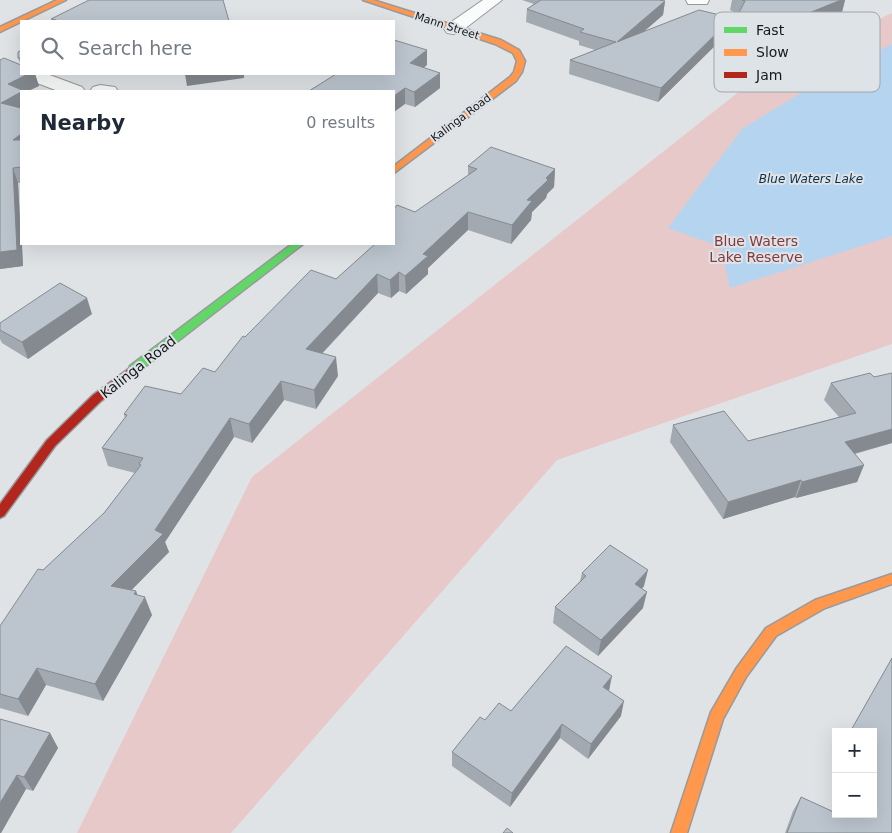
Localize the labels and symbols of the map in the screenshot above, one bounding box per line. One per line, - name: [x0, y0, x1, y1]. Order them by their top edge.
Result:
- street label: Mann Street: [413, 9, 482, 43]
- legend: [714, 12, 880, 92]
- text: Fast: [756, 22, 785, 38]
- text: Slow: [756, 44, 789, 60]
- text: Jam: [755, 67, 782, 83]
- street label: Kalinga Road: [428, 91, 494, 145]
- water label: Blue Waters Lake: [759, 172, 863, 186]
- park label: Blue Waters Lake Reserve: [709, 233, 803, 265]
- street label: Kalinga Road: [97, 333, 179, 401]

